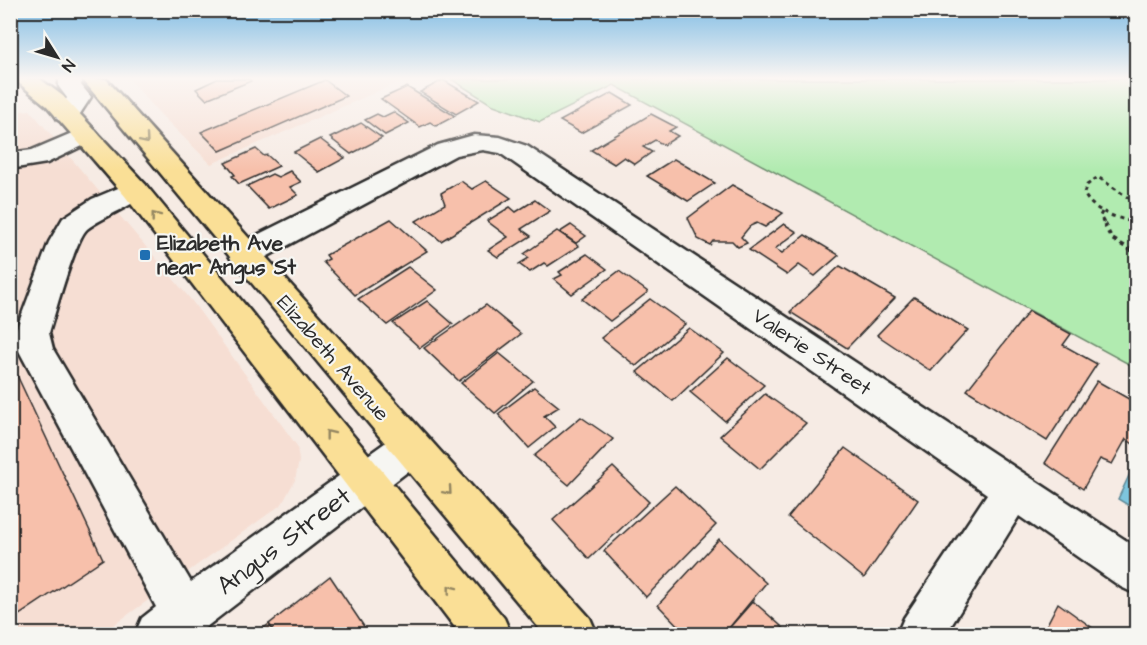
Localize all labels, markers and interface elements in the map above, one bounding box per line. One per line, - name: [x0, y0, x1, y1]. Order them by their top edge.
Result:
- north arrow: [27, 27, 87, 87]
- text: N: [56, 55, 80, 76]
- one-way arrow: [138, 133, 149, 144]
- one-way arrow: [152, 212, 163, 223]
- place label: Elizabeth Ave near Angus St: [157, 229, 296, 284]
- marker: Elizabeth Ave near Angus St: [138, 248, 152, 262]
- street label: Elizabeth Avenue: [270, 289, 396, 427]
- street label: Valerie Street: [747, 301, 878, 403]
- one-way arrow: [325, 430, 336, 441]
- street label: Angus Street: [209, 478, 360, 605]
- one-way arrow: [441, 484, 452, 495]
- one-way arrow: [448, 584, 459, 595]

